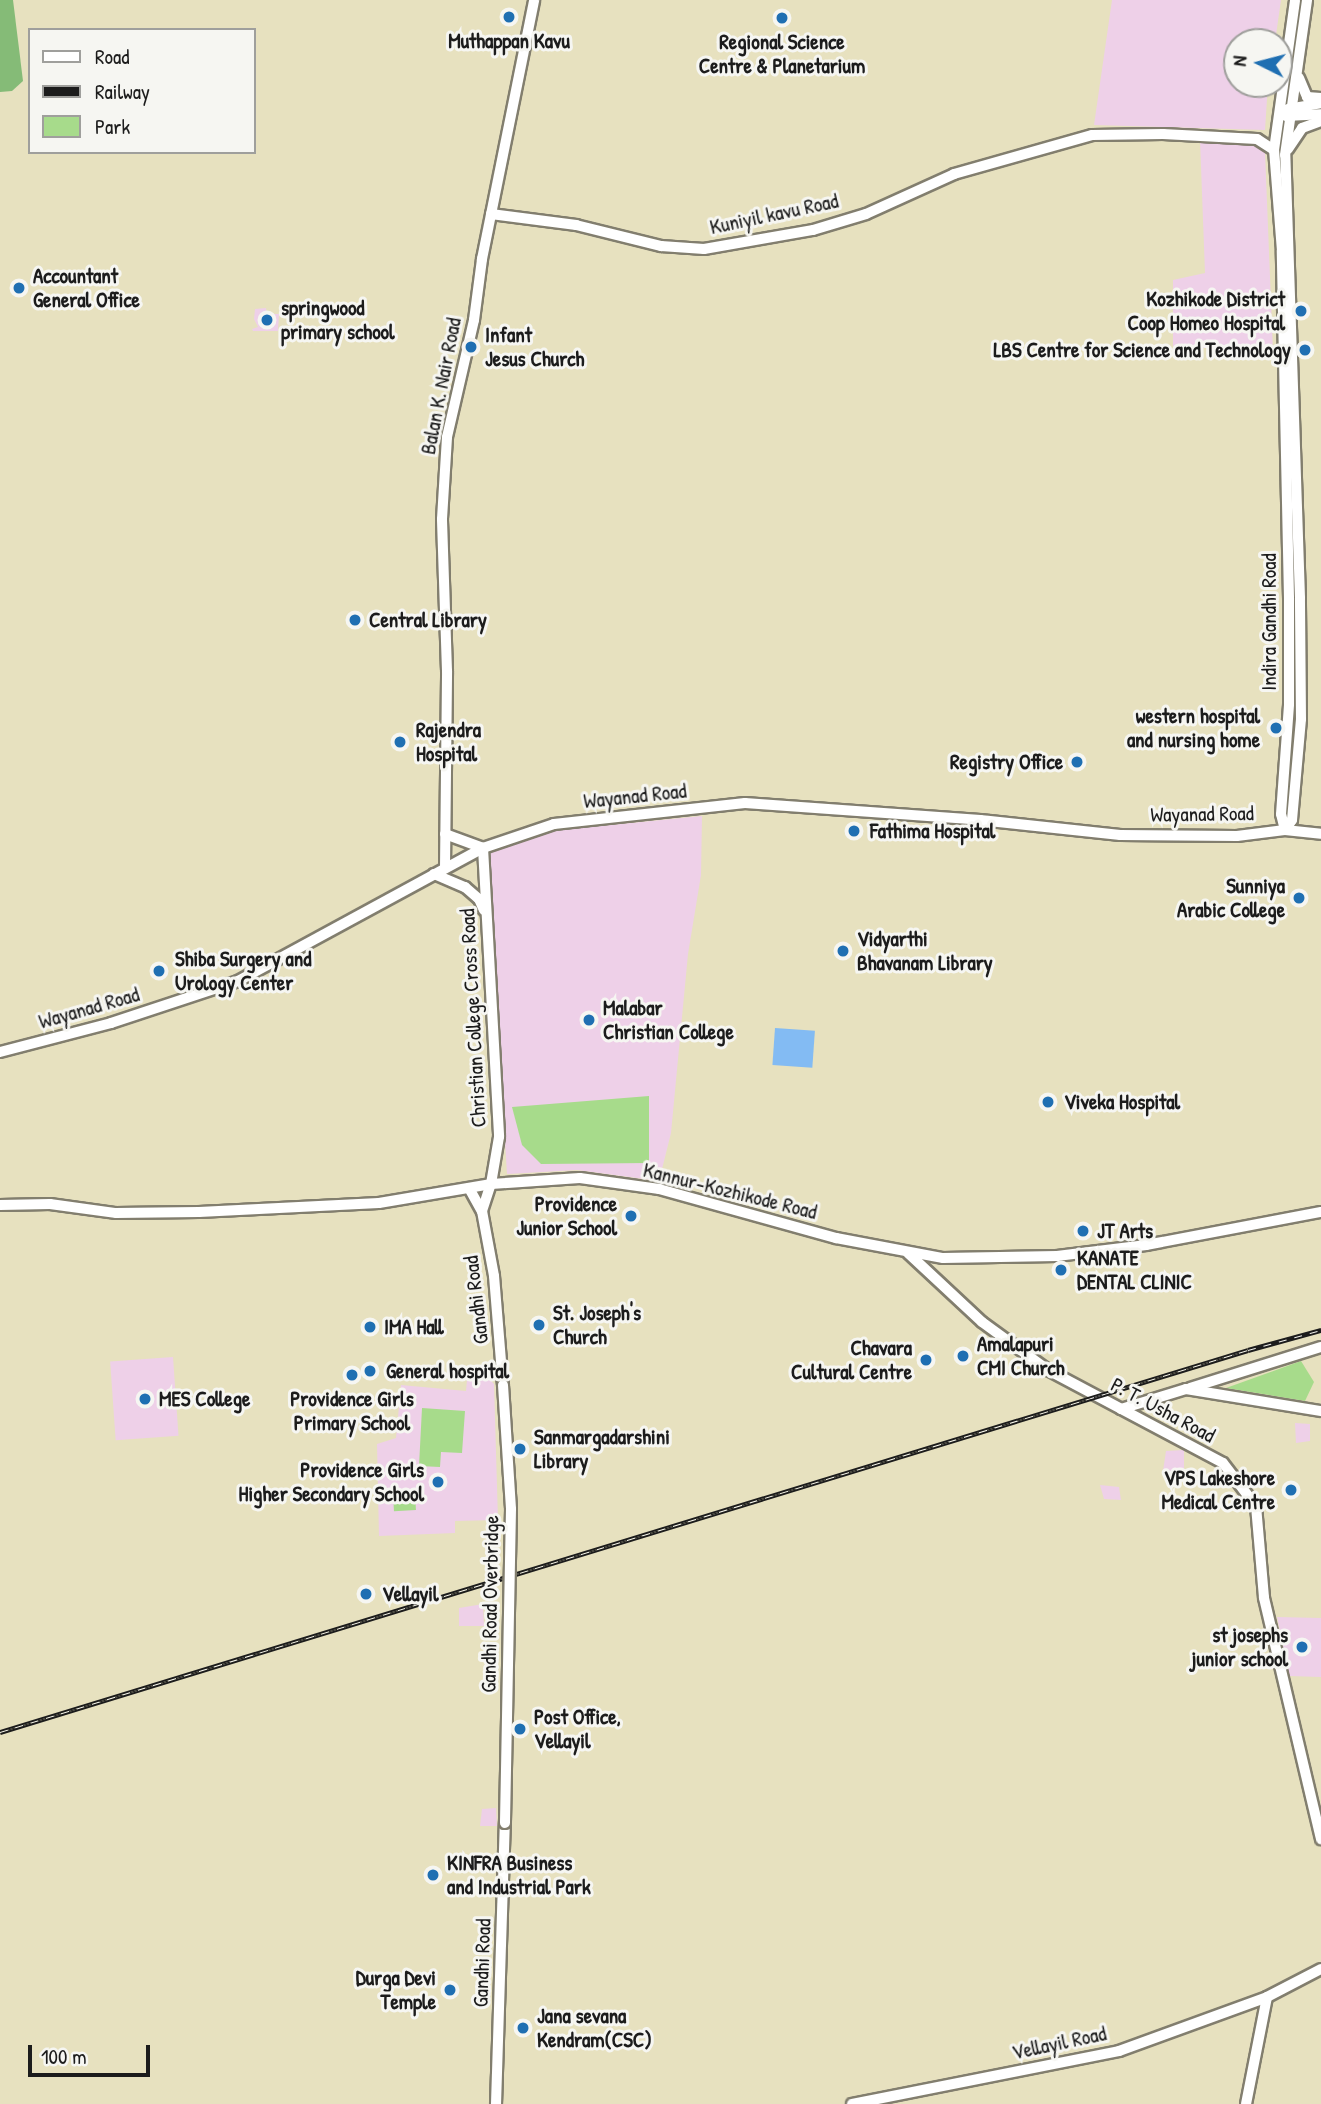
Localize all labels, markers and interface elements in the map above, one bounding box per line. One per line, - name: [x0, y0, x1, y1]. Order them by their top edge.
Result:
- marker: Muthappan Kavu: [501, 9, 517, 25]
- marker: Regional Science Centre & Planetarium: [774, 10, 790, 26]
- legend: [28, 28, 256, 154]
- place label: Muthappan Kavu: [448, 28, 570, 54]
- north arrow: [1223, 28, 1293, 98]
- place label: Regional Science Centre & Planetarium: [699, 29, 865, 79]
- text: Road: [95, 42, 129, 71]
- text: N: [1226, 55, 1253, 67]
- text: Railway: [95, 77, 150, 106]
- text: Park: [95, 112, 130, 141]
- street label: Kuniyil kavu Road: [708, 188, 840, 240]
- place label: Accountant General Office: [33, 263, 140, 313]
- marker: Accountant General Office: [11, 280, 27, 296]
- place label: Kozhikode District Coop Homeo Hospital: [1127, 286, 1285, 336]
- place label: springwood primary school: [281, 295, 395, 345]
- marker: Kozhikode District Coop Homeo Hospital: [1291, 301, 1311, 321]
- marker: springwood primary school: [259, 312, 275, 328]
- street label: Balan K. Nair Road: [415, 315, 467, 457]
- place label: Infant Jesus Church: [485, 322, 584, 372]
- place label: LBS Centre for Science and Technology: [993, 337, 1291, 363]
- marker: Infant Jesus Church: [463, 339, 479, 355]
- marker: LBS Centre for Science and Technology: [1297, 342, 1313, 358]
- street label: Indira Gandhi Road: [1256, 553, 1282, 691]
- place label: Central Library: [369, 607, 487, 633]
- marker: Central Library: [347, 612, 363, 628]
- place label: western hospital and nursing home: [1127, 703, 1260, 753]
- place label: Rajendra Hospital: [416, 717, 481, 767]
- marker: western hospital and nursing home: [1266, 718, 1286, 738]
- marker: Rajendra Hospital: [390, 732, 410, 752]
- place label: Registry Office: [950, 749, 1063, 775]
- marker: Registry Office: [1069, 754, 1085, 770]
- street label: Wayanad Road: [582, 778, 688, 814]
- street label: Wayanad Road: [1150, 800, 1254, 828]
- place label: Fathima Hospital: [870, 818, 995, 844]
- marker: Fathima Hospital: [844, 821, 864, 841]
- place label: Sunniya Arabic College: [1177, 873, 1285, 923]
- marker: Sunniya Arabic College: [1291, 890, 1307, 906]
- street label: Christian College Cross Road: [455, 908, 491, 1128]
- place label: Vidyarthi Bhavanam Library: [857, 926, 993, 976]
- marker: Vidyarthi Bhavanam Library: [835, 943, 851, 959]
- place label: Shiba Surgery and Urology Center: [175, 946, 311, 996]
- marker: Shiba Surgery and Urology Center: [149, 961, 169, 981]
- street label: Wayanad Road: [36, 982, 142, 1034]
- place label: Malabar Christian College: [603, 995, 734, 1045]
- marker: Malabar Christian College: [581, 1012, 597, 1028]
- place label: Viveka Hospital: [1064, 1089, 1180, 1115]
- marker: Viveka Hospital: [1038, 1092, 1058, 1112]
- street label: Kannur-Kozhikode Road: [641, 1157, 819, 1225]
- place label: Providence Junior School: [516, 1191, 617, 1241]
- marker: Providence Junior School: [623, 1208, 639, 1224]
- place label: JT Arts: [1097, 1218, 1153, 1244]
- marker: JT Arts: [1075, 1223, 1091, 1239]
- place label: KANATE DENTAL CLINIC: [1077, 1245, 1192, 1295]
- street label: Gandhi Road: [458, 1254, 494, 1346]
- marker: KANATE DENTAL CLINIC: [1051, 1260, 1071, 1280]
- place label: St. Joseph's Church: [553, 1300, 641, 1350]
- place label: IMA Hall: [384, 1314, 444, 1340]
- marker: St. Joseph's Church: [531, 1317, 547, 1333]
- marker: IMA Hall: [362, 1319, 378, 1335]
- place label: Amalapuri CMI Church: [977, 1331, 1065, 1381]
- place label: Chavara Cultural Centre: [791, 1335, 912, 1385]
- marker: Amalapuri CMI Church: [955, 1348, 971, 1364]
- marker: Chavara Cultural Centre: [918, 1352, 934, 1368]
- place label: General hospital: [386, 1358, 509, 1384]
- marker: General hospital: [360, 1361, 380, 1381]
- marker: Providence Girls Primary School: [344, 1367, 360, 1383]
- street label: P. T. Usha Road: [1107, 1372, 1219, 1448]
- place label: MES College: [159, 1386, 250, 1412]
- place label: Providence Girls Primary School: [290, 1386, 414, 1436]
- marker: MES College: [137, 1391, 153, 1407]
- place label: Sanmargadarshini Library: [534, 1424, 670, 1474]
- marker: Sanmargadarshini Library: [512, 1441, 528, 1457]
- place label: Providence Girls Higher Secondary School: [239, 1457, 424, 1507]
- place label: VPS Lakeshore Medical Centre: [1161, 1465, 1275, 1515]
- marker: Providence Girls Higher Secondary School: [430, 1474, 446, 1490]
- marker: VPS Lakeshore Medical Centre: [1281, 1480, 1301, 1500]
- street label: Gandhi Road Overbridge: [476, 1515, 504, 1693]
- place label: Vellayil: [382, 1581, 439, 1607]
- marker: Vellayil: [356, 1584, 376, 1604]
- place label: st josephs junior school: [1192, 1622, 1288, 1672]
- marker: st josephs junior school: [1294, 1639, 1310, 1655]
- place label: Post Office, Vellayil: [534, 1704, 621, 1754]
- marker: Post Office, Vellayil: [512, 1721, 528, 1737]
- place label: KINFRA Business and Industrial Park: [447, 1850, 591, 1900]
- marker: KINFRA Business and Industrial Park: [425, 1867, 441, 1883]
- street label: Gandhi Road: [468, 1918, 496, 2008]
- place label: Durga Devi Temple: [356, 1965, 436, 2015]
- marker: Durga Devi Temple: [442, 1982, 458, 1998]
- place label: Jana sevana Kendram(CSC): [537, 2003, 652, 2053]
- marker: Jana sevana Kendram(CSC): [515, 2020, 531, 2036]
- street label: Vellayil Road: [1009, 2021, 1109, 2065]
- scale bar: [32, 2030, 154, 2074]
- text: 100 m: [41, 2042, 87, 2071]

